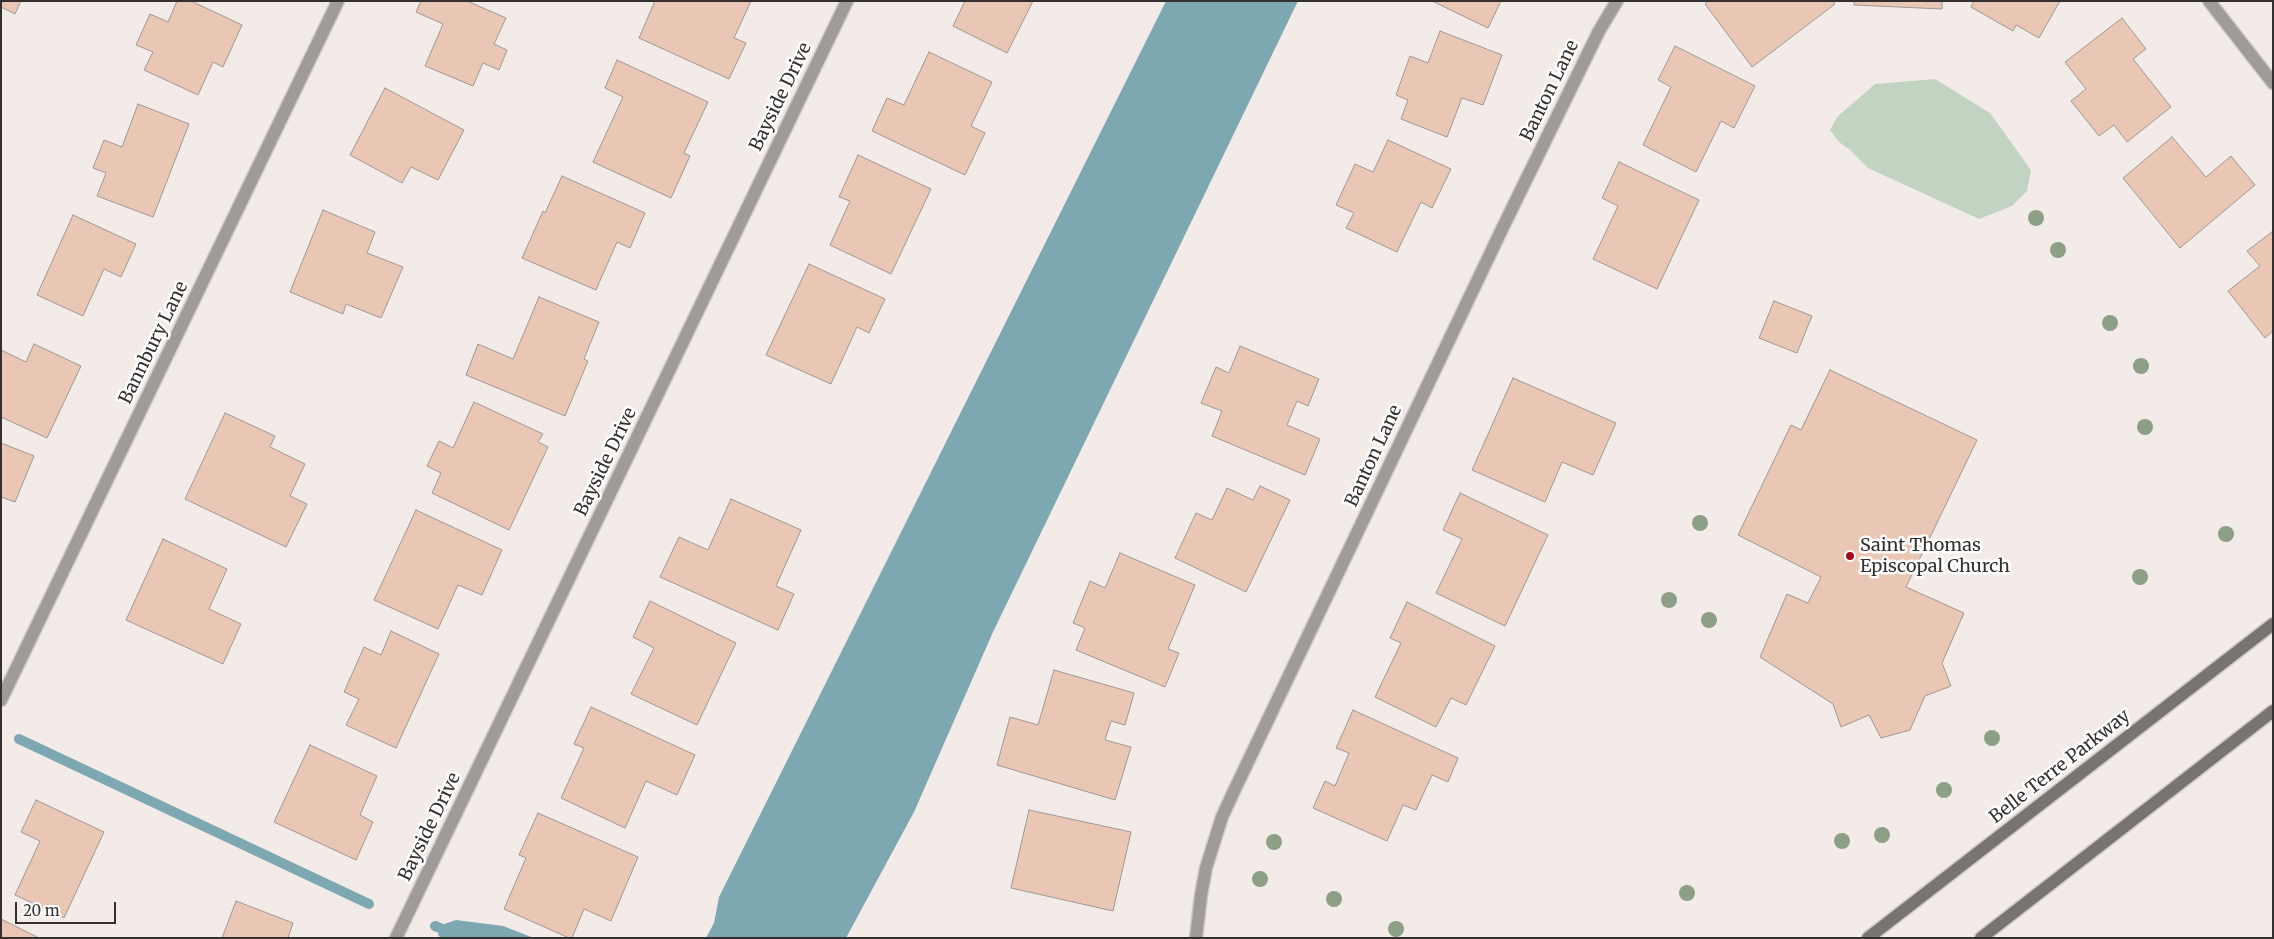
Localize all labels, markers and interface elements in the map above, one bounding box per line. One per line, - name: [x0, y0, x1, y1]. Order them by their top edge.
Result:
- street label: Banton Lane: [1516, 37, 1584, 145]
- street label: Bayside Drive: [745, 39, 817, 155]
- street label: Bannbury Lane: [115, 278, 193, 408]
- street label: Banton Lane: [1341, 402, 1407, 510]
- street label: Bayside Drive: [570, 404, 642, 520]
- place label: Saint Thomas Episcopal Church: [1860, 535, 2010, 578]
- marker: Saint Thomas Episcopal Church: [1844, 550, 1856, 562]
- street label: Belle Terre Parkway: [1985, 705, 2135, 829]
- street label: Bayside Drive: [394, 769, 466, 885]
- scale bar: [18, 892, 119, 924]
- text: 20 m: [23, 901, 60, 920]

